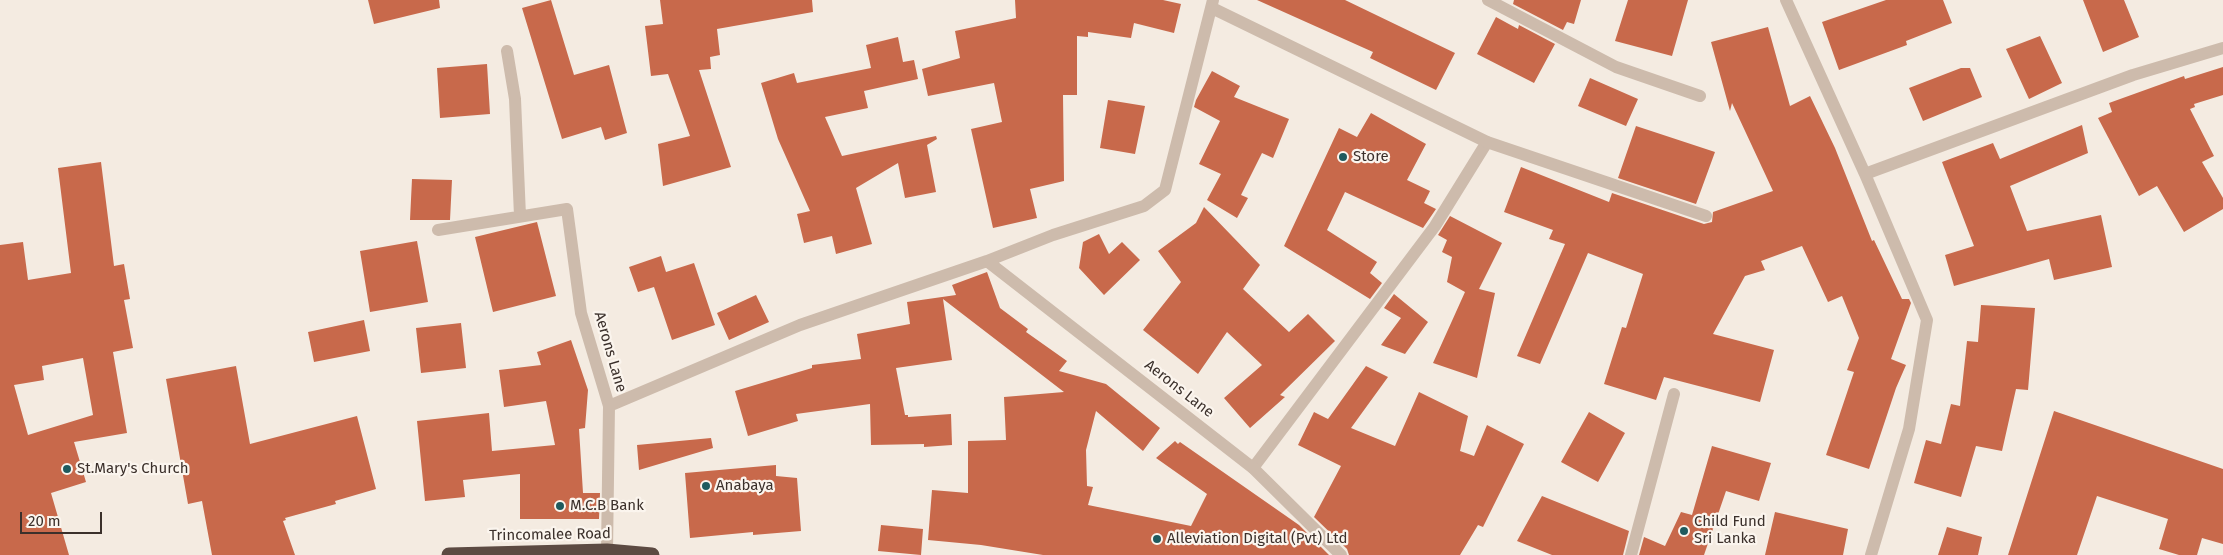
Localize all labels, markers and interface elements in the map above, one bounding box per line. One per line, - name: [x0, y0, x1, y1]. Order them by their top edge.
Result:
- place label: Store: [1353, 148, 1389, 166]
- marker: Store: [1337, 151, 1349, 163]
- street label: Aerons Lane: [590, 310, 630, 394]
- street label: Aerons Lane: [1141, 356, 1217, 422]
- place label: St.Mary's Church: [77, 460, 188, 478]
- marker: St.Mary's Church: [61, 463, 73, 475]
- place label: Anabaya: [716, 477, 774, 495]
- marker: Anabaya: [700, 480, 712, 492]
- place label: M.C.B Bank: [570, 497, 644, 515]
- marker: M.C.B Bank: [554, 500, 566, 512]
- scale bar: [22, 502, 105, 534]
- text: 20 m: [28, 512, 61, 530]
- place label: Child Fund Sri Lanka: [1694, 513, 1766, 548]
- street label: Trincomalee Road: [489, 525, 611, 545]
- marker: Child Fund Sri Lanka: [1678, 525, 1690, 537]
- place label: Alleviation Digital (Pvt) Ltd: [1167, 530, 1347, 548]
- marker: Alleviation Digital (Pvt) Ltd: [1151, 533, 1163, 545]

